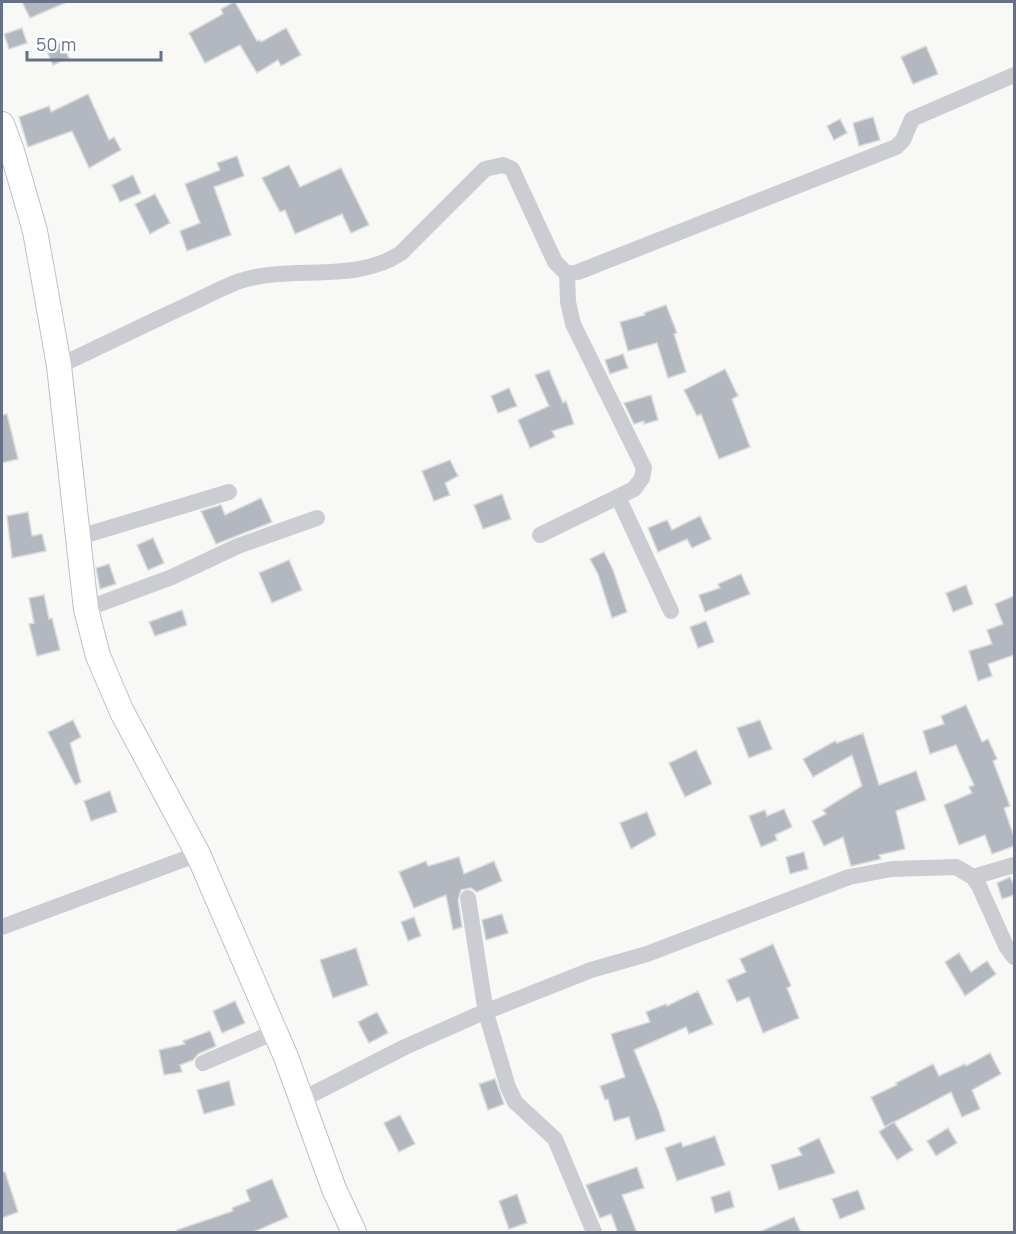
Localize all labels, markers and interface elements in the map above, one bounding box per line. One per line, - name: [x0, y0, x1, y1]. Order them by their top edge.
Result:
- scale bar: [27, 24, 160, 62]
- text: 50 m: [36, 32, 76, 56]

